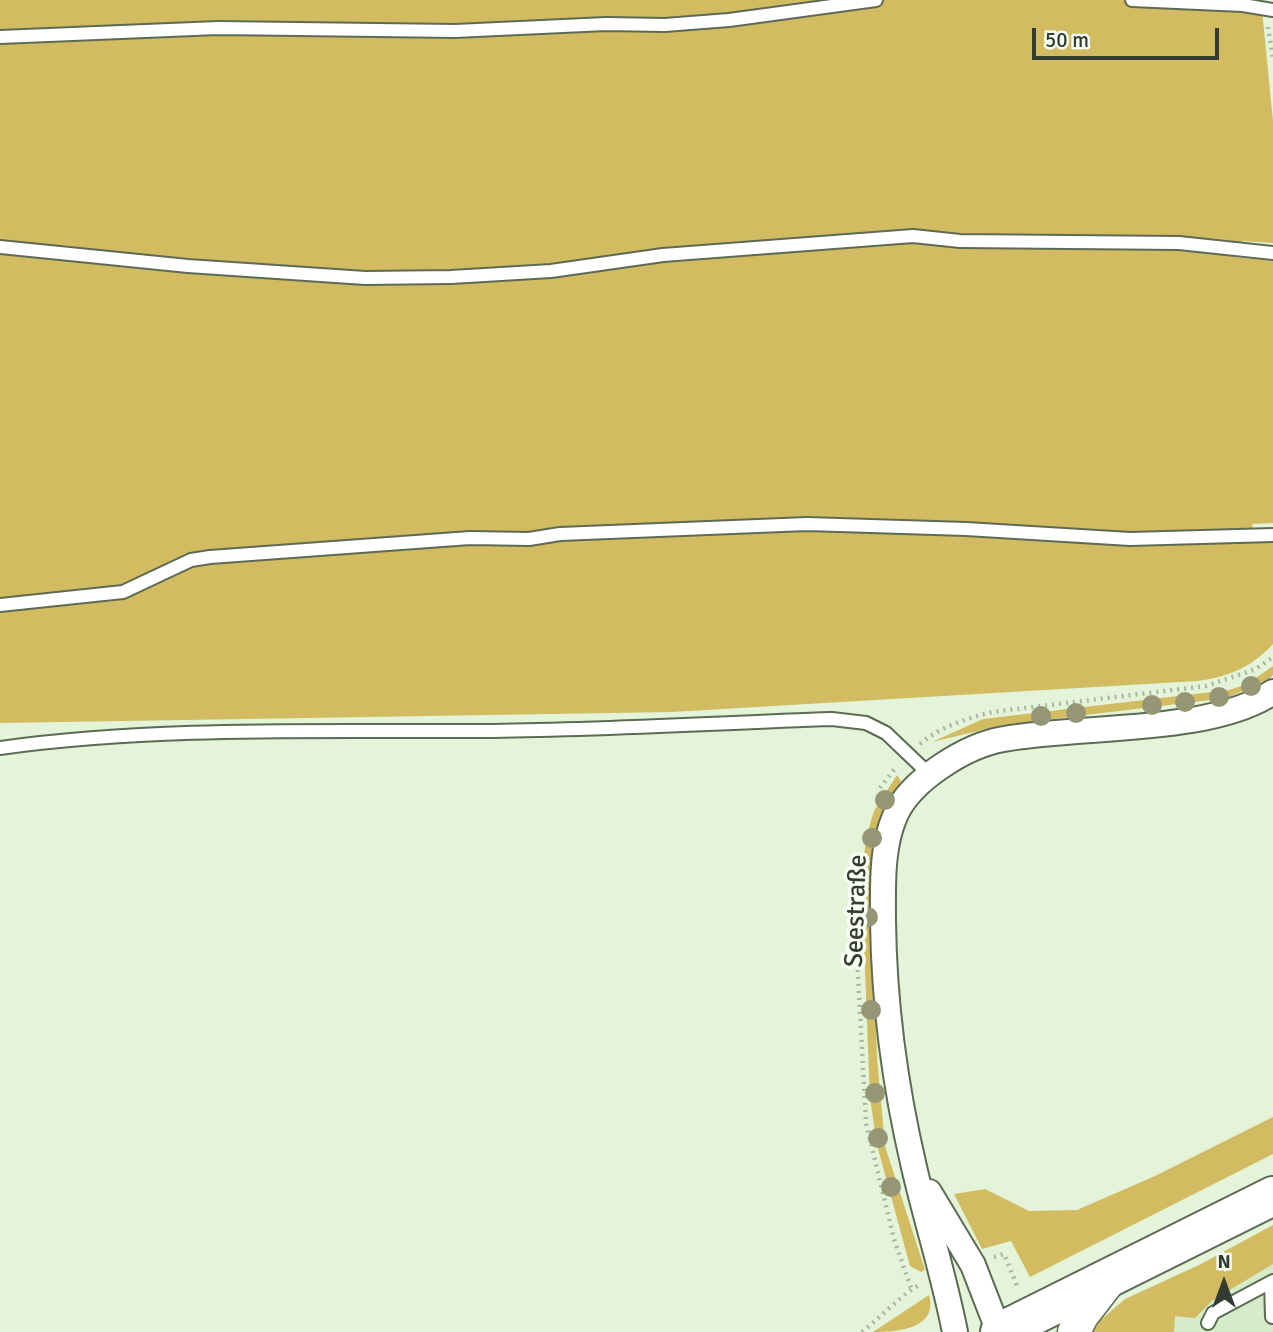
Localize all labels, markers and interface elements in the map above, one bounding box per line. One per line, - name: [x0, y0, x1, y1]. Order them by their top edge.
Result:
- scale bar: [1035, 14, 1222, 58]
- text: 50 m: [1045, 27, 1089, 53]
- street label: Seestraße: [839, 854, 875, 968]
- north arrow: [1189, 1248, 1259, 1318]
- text: N: [1217, 1250, 1231, 1274]

